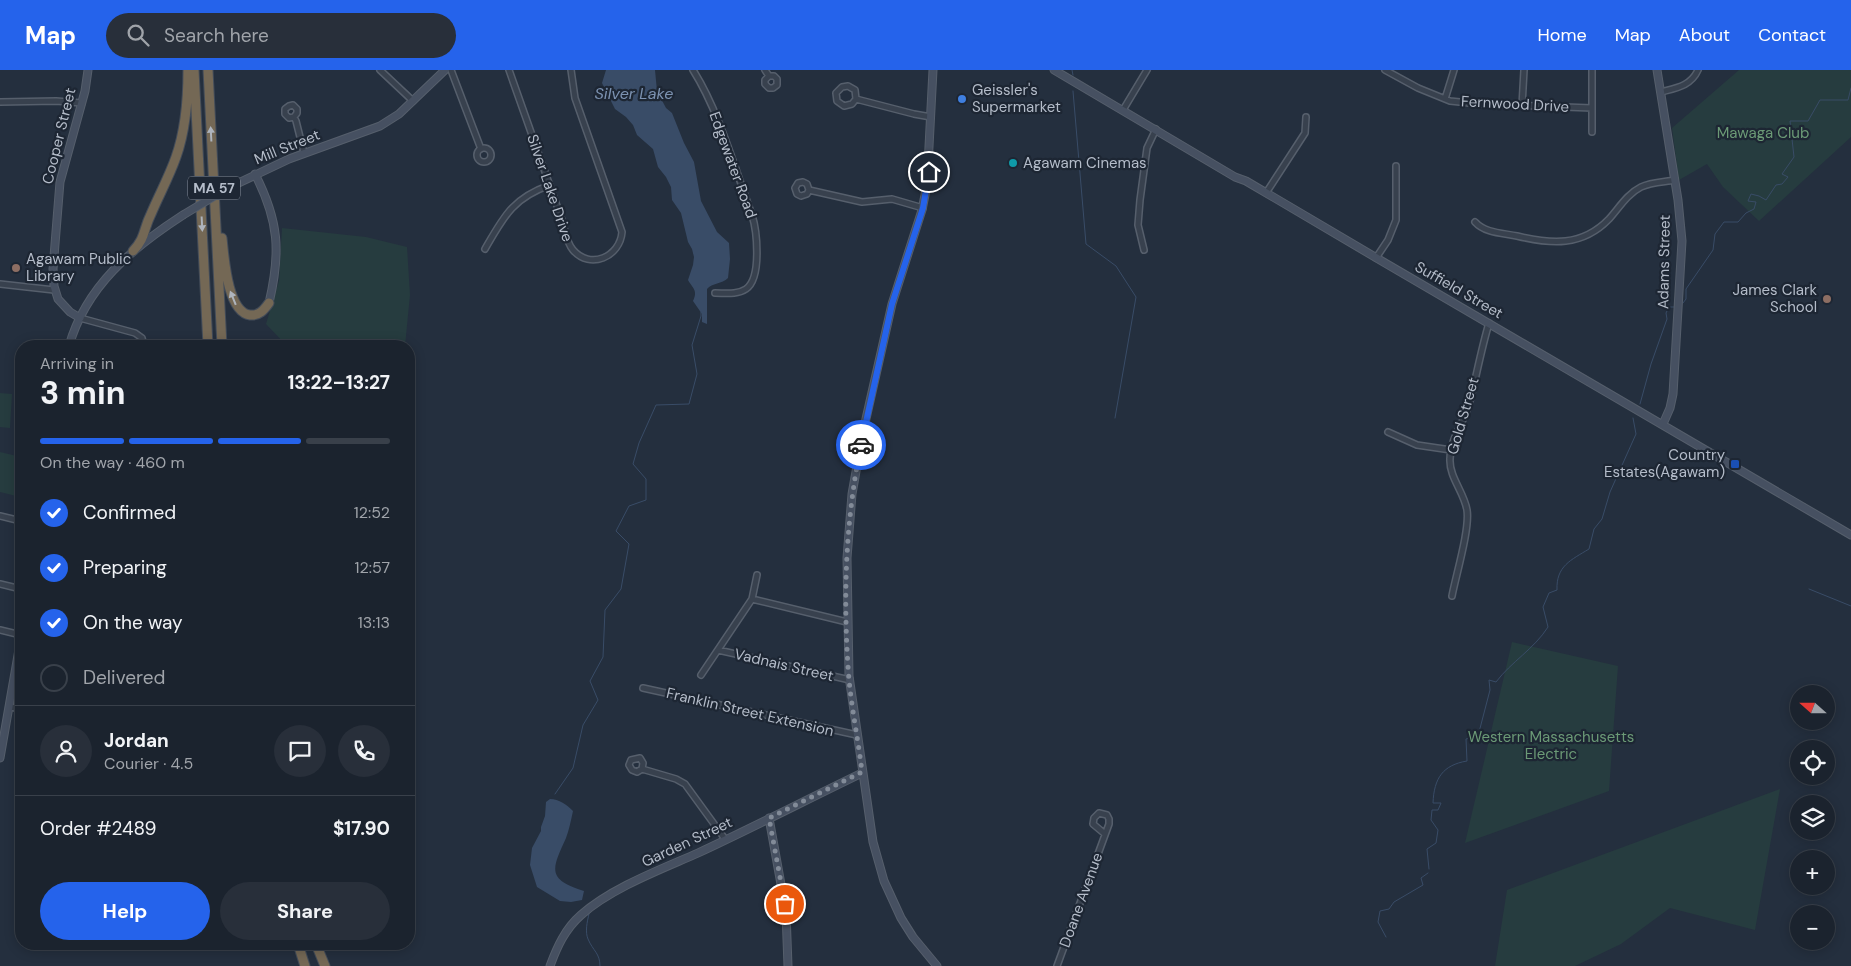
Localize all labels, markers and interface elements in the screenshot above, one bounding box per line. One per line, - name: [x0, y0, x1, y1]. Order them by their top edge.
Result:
- search box: [106, 13, 456, 58]
- text: Map: [25, 20, 76, 51]
- icon: search: [124, 21, 152, 49]
- text: Search here: [164, 23, 269, 48]
- text: Home: [1537, 23, 1587, 47]
- text: Map: [1615, 23, 1651, 47]
- text: About: [1679, 23, 1730, 47]
- text: Contact: [1758, 23, 1826, 47]
- place label: Geissler's Supermarket: [972, 80, 1061, 117]
- water label: Silver Lake: [595, 83, 673, 104]
- street label: Cooper Street: [37, 86, 81, 186]
- street label: Fernwood Drive: [1460, 91, 1570, 117]
- marker: Geissler's Supermarket: [956, 93, 968, 105]
- street label: Edgewater Road: [704, 109, 762, 221]
- park label: Mawaga Club: [1717, 123, 1809, 143]
- street label: Mill Street: [251, 125, 323, 169]
- one-way arrow: [207, 126, 215, 142]
- street label: Silver Lake Drive: [522, 132, 578, 244]
- pin: [908, 151, 950, 193]
- place label: Agawam Cinemas: [1023, 153, 1147, 173]
- marker: Agawam Cinemas: [1007, 157, 1019, 169]
- icon: home: [915, 158, 943, 186]
- road number: MA 57: [188, 176, 240, 200]
- street label: Adams Street: [1653, 214, 1675, 309]
- one-way arrow: [198, 216, 206, 232]
- place label: Agawam Public Library: [26, 249, 131, 286]
- street label: Suffield Street: [1411, 257, 1507, 323]
- marker: Agawam Public Library: [10, 262, 22, 274]
- place label: James Clark School: [1733, 280, 1817, 317]
- one-way arrow: [229, 291, 237, 305]
- marker: James Clark School: [1821, 293, 1833, 305]
- text: Arriving in: [40, 353, 114, 374]
- text: 13:22–13:27: [287, 370, 390, 395]
- text: 3 min: [40, 372, 125, 414]
- street label: Gold Street: [1442, 375, 1484, 457]
- courier: [836, 420, 886, 470]
- icon: car: [847, 431, 875, 459]
- place label: Country Estates(Agawam): [1604, 445, 1726, 482]
- text: On the way · 460 m: [40, 452, 185, 473]
- marker: Country Estates(Agawam): [1729, 458, 1741, 470]
- icon: check: [40, 499, 68, 527]
- text: Confirmed: [83, 500, 176, 525]
- text: 12:52: [354, 502, 390, 523]
- icon: check: [40, 554, 68, 582]
- text: Preparing: [83, 555, 167, 580]
- text: 12:57: [355, 557, 390, 578]
- icon: check: [40, 609, 68, 637]
- text: On the way: [83, 610, 183, 635]
- text: 13:13: [358, 612, 390, 633]
- street label: Vadnais Street: [732, 644, 836, 686]
- text: Delivered: [83, 665, 165, 690]
- street label: Franklin Street Extension: [664, 683, 836, 741]
- north arrow: [1790, 685, 1835, 730]
- map controls: [1790, 685, 1835, 950]
- button: person: [40, 725, 92, 777]
- button: chat: [274, 725, 326, 777]
- button: phone: [338, 725, 390, 777]
- park label: Western Massachusetts Electric: [1468, 727, 1634, 764]
- text: Jordan: [104, 728, 169, 753]
- button: locate: [1790, 740, 1835, 785]
- text: Courier · 4.5: [104, 753, 193, 774]
- button: layers: [1790, 795, 1835, 840]
- street label: Garden Street: [638, 812, 736, 872]
- text: Order #2489: [40, 816, 157, 841]
- text: $17.90: [333, 816, 390, 841]
- street label: Doane Avenue: [1055, 850, 1107, 950]
- button: +: [1790, 850, 1835, 895]
- button: Help: [40, 882, 210, 940]
- button: Share: [220, 882, 390, 940]
- pin: [764, 883, 806, 925]
- icon: bag: [771, 890, 799, 918]
- button: −: [1790, 905, 1835, 950]

